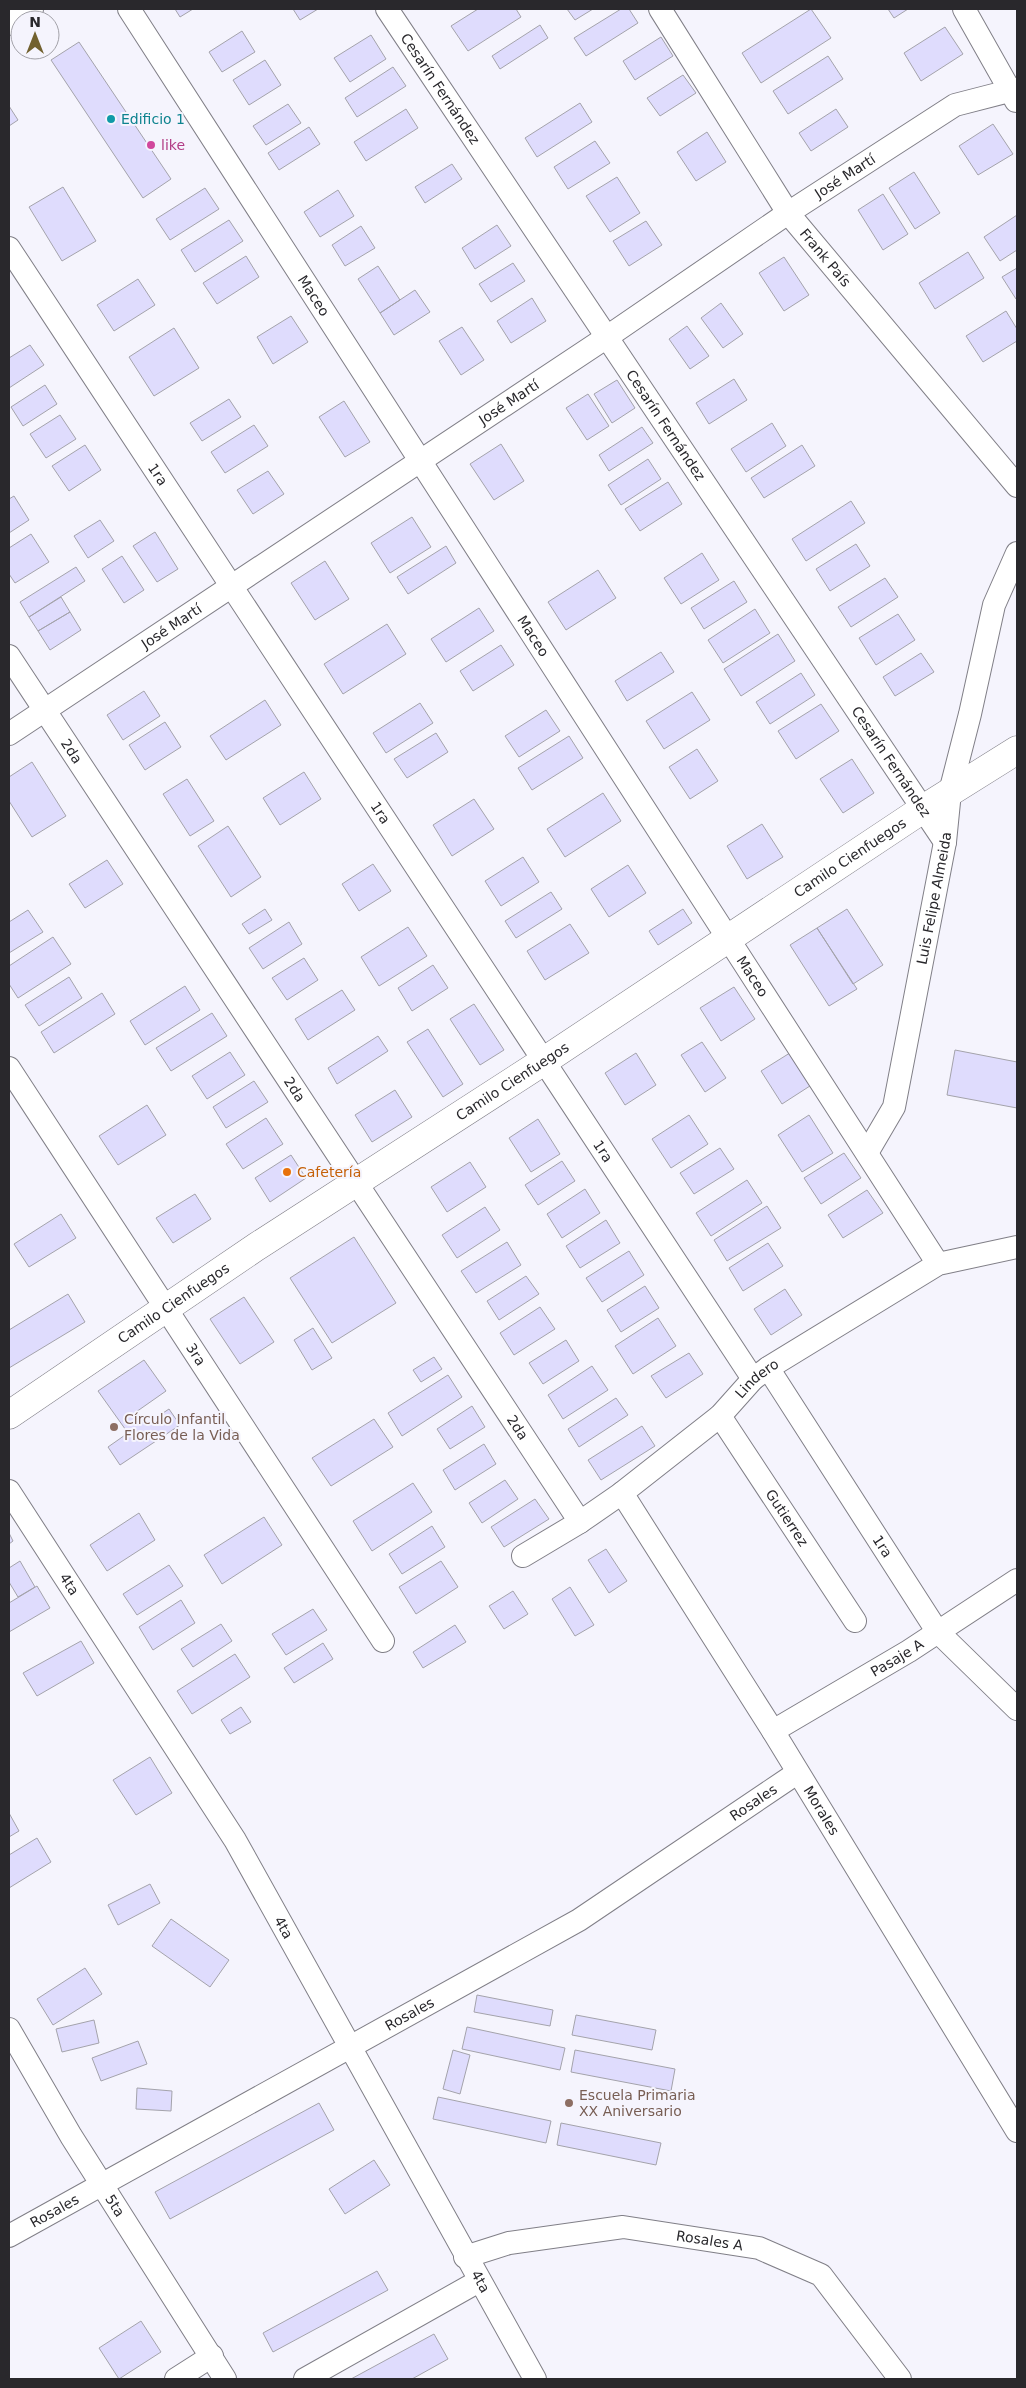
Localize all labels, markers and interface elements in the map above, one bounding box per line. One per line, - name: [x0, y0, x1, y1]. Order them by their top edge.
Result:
- north arrow: [10, 10, 60, 60]
- text: N: [29, 14, 41, 30]
- street label: Cesarín Fernández: [398, 30, 483, 147]
- place label: Edificio 1: [121, 111, 185, 127]
- marker: Edificio 1: [105, 113, 117, 125]
- place label: like: [161, 137, 185, 153]
- marker: like: [145, 139, 157, 151]
- street label: José Martí: [811, 150, 879, 202]
- street label: Frank País: [797, 225, 854, 290]
- street label: Maceo: [295, 272, 333, 319]
- street label: Cesarín Fernández: [623, 367, 709, 484]
- street label: José Martí: [475, 376, 543, 428]
- street label: 1ra: [145, 460, 171, 489]
- street label: José Martí: [137, 600, 206, 652]
- street label: Maceo: [514, 613, 552, 660]
- street label: Cesarín Fernández: [848, 703, 934, 820]
- street label: 2da: [58, 736, 86, 767]
- street label: 1ra: [367, 799, 394, 827]
- street label: Camilo Cienfuegos: [791, 815, 909, 901]
- street label: Luis Felipe Almeida: [914, 831, 954, 966]
- street label: Maceo: [734, 953, 772, 1000]
- street label: Camilo Cienfuegos: [453, 1039, 572, 1124]
- street label: 2da: [281, 1074, 309, 1105]
- street label: 1ra: [590, 1137, 616, 1165]
- place label: Cafetería: [297, 1164, 361, 1180]
- marker: Cafetería: [281, 1166, 293, 1178]
- street label: Camilo Cienfuegos: [115, 1260, 232, 1347]
- street label: 3ra: [183, 1340, 209, 1369]
- street label: Lindero: [732, 1356, 781, 1401]
- place label: Círculo Infantil Flores de la Vida: [124, 1411, 240, 1443]
- street label: 2da: [504, 1412, 532, 1443]
- marker: Círculo Infantil Flores de la Vida: [108, 1421, 120, 1433]
- street label: Gutierrez: [763, 1486, 812, 1549]
- street label: 1ra: [870, 1532, 896, 1560]
- street label: 4ta: [56, 1570, 82, 1598]
- street label: Pasaje A: [868, 1635, 927, 1680]
- street label: Rosales: [727, 1781, 780, 1824]
- street label: Morales: [800, 1783, 843, 1838]
- street label: 4ta: [271, 1914, 296, 1942]
- street label: Rosales: [382, 1994, 437, 2034]
- place label: Escuela Primaria XX Aniversario: [579, 2087, 696, 2119]
- marker: Escuela Primaria XX Aniversario: [563, 2097, 575, 2109]
- street label: Rosales: [27, 2191, 82, 2231]
- street label: 5ta: [102, 2192, 128, 2220]
- street label: Rosales A: [675, 2227, 745, 2253]
- street label: 4ta: [468, 2267, 493, 2295]

